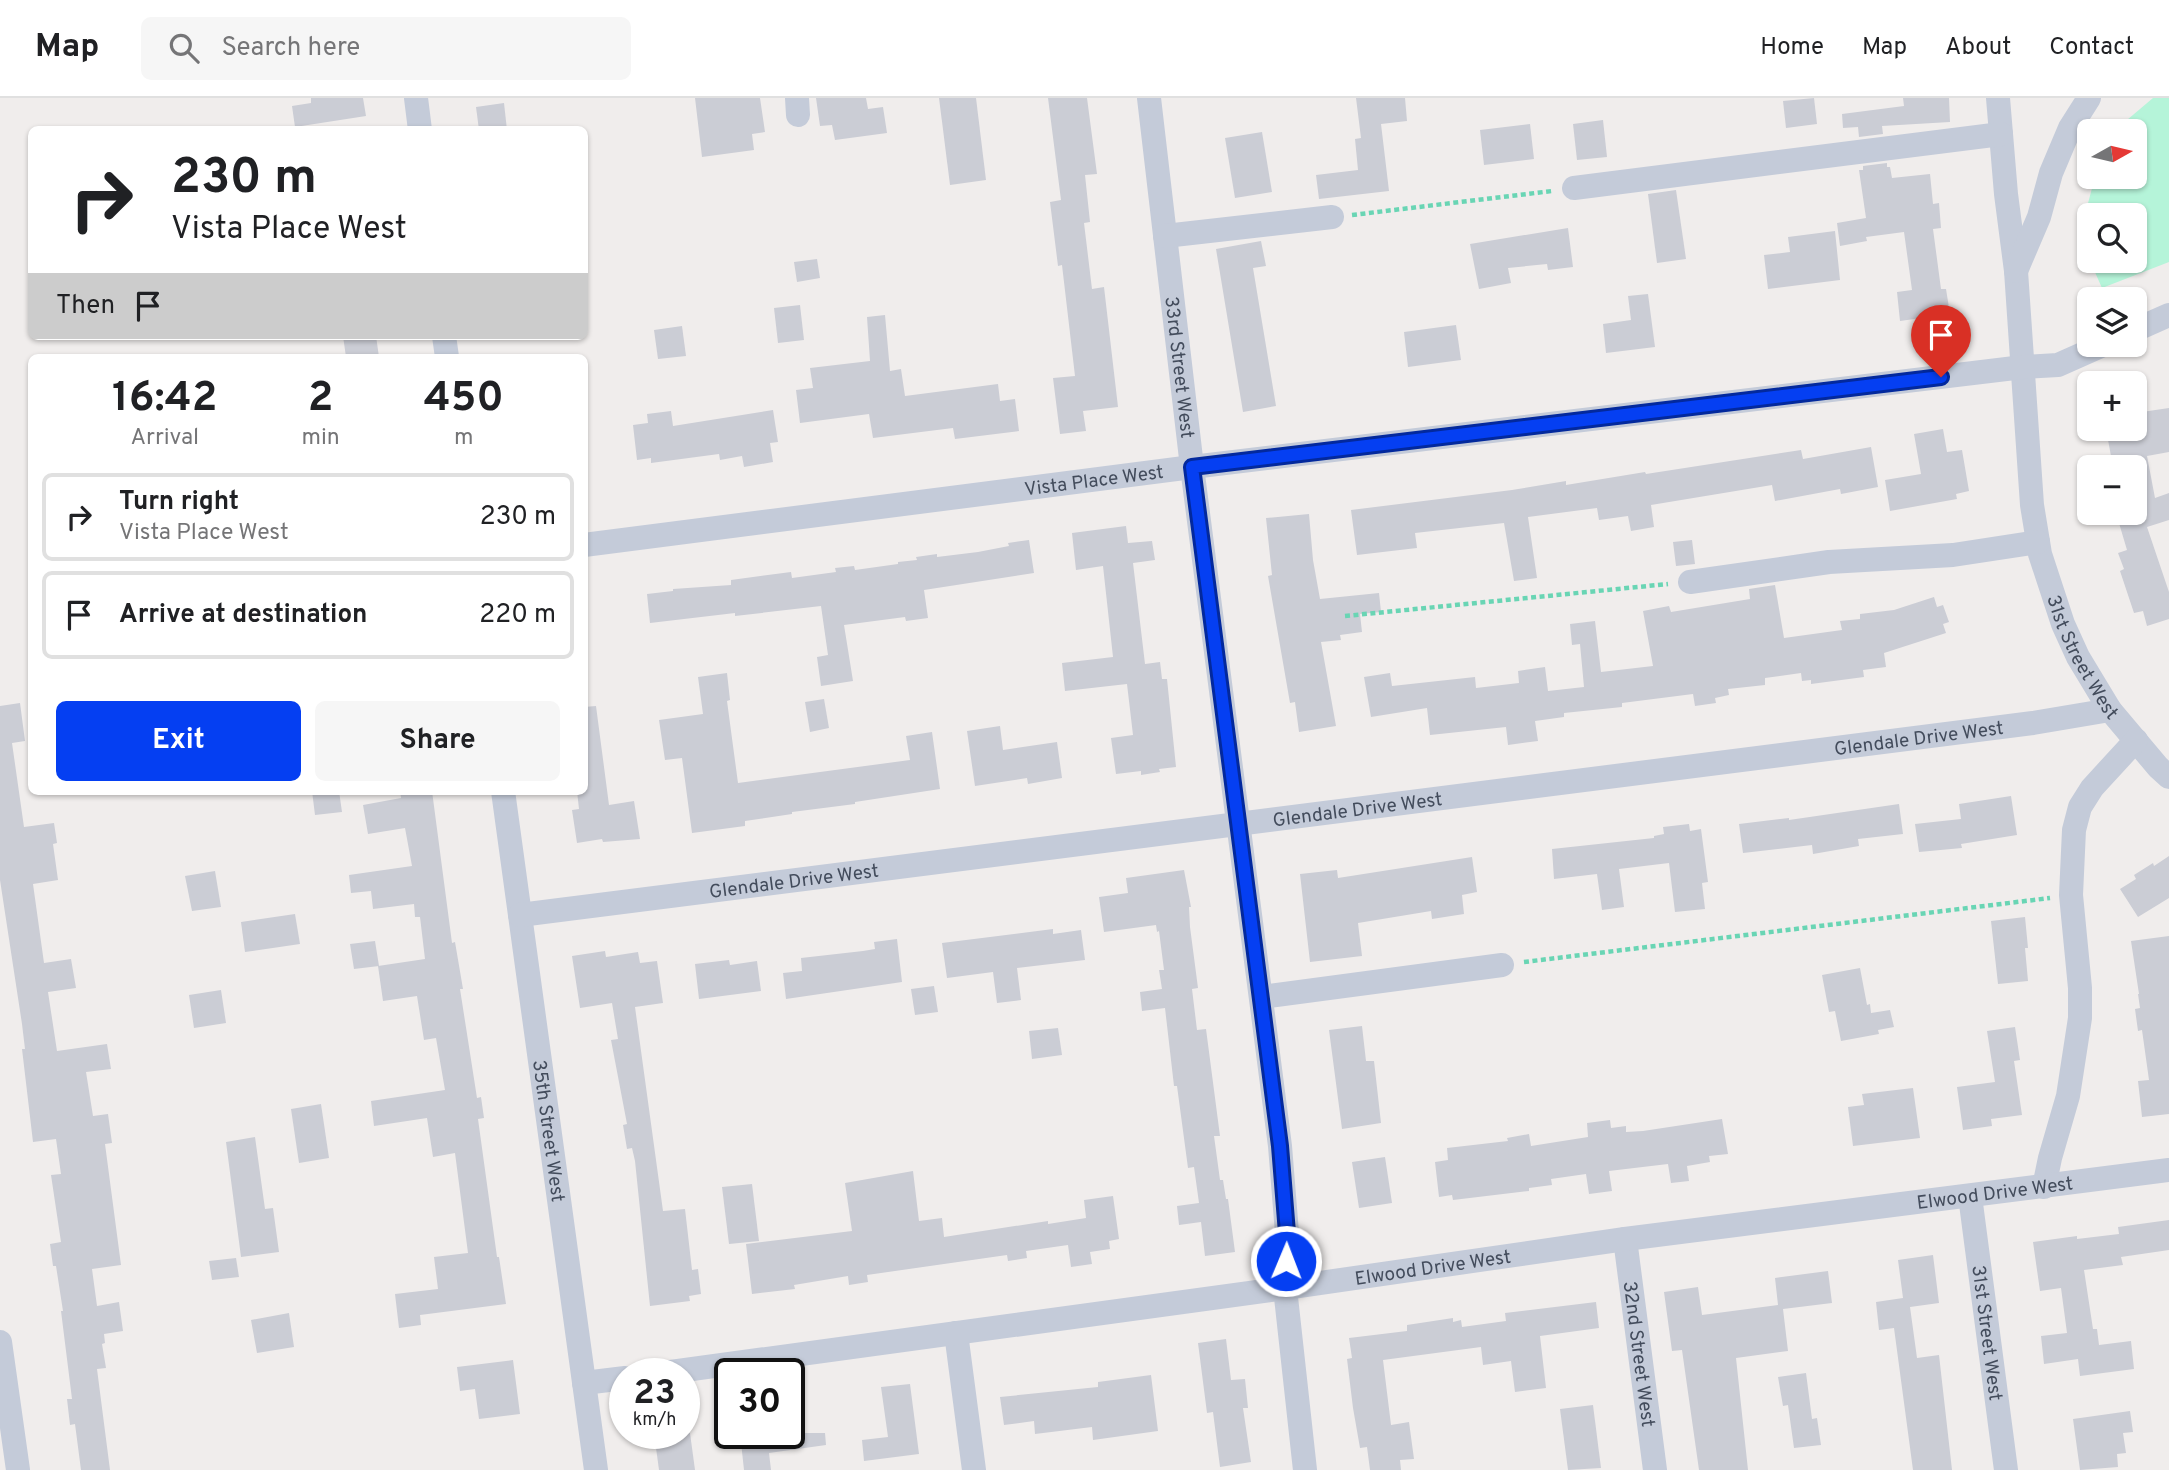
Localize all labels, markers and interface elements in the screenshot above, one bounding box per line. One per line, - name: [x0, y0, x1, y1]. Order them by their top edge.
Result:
- search box: [141, 17, 631, 80]
- text: Map: [35, 27, 99, 69]
- icon: search: [165, 29, 203, 67]
- text: Search here: [221, 32, 360, 65]
- text: Home: [1760, 33, 1824, 63]
- text: Map: [1862, 33, 1907, 63]
- text: About: [1945, 33, 2011, 63]
- text: Contact: [2049, 33, 2134, 63]
- north arrow: [2077, 119, 2147, 189]
- map controls: [2077, 119, 2147, 525]
- text: 230 m: [171, 149, 317, 211]
- icon: right: [56, 154, 147, 245]
- button: search: [2077, 203, 2147, 273]
- text: Vista Place West: [171, 210, 407, 250]
- icon: arrive: [129, 287, 167, 325]
- button: layers: [2077, 287, 2147, 357]
- text: Then: [56, 290, 115, 323]
- street label: 33rd Street West: [1158, 295, 1199, 440]
- pin: [1911, 305, 1971, 377]
- icon: arrive: [1922, 316, 1960, 354]
- button: +: [2077, 371, 2147, 441]
- text: 16:42: [112, 373, 217, 426]
- text: 2: [308, 373, 333, 426]
- text: 450: [424, 373, 504, 426]
- text: Arrival: [130, 424, 199, 453]
- text: min: [301, 424, 340, 453]
- text: m: [454, 424, 474, 453]
- button: −: [2077, 455, 2147, 525]
- street label: Vista Place West: [1023, 461, 1165, 502]
- text: Turn right: [119, 486, 239, 519]
- icon: right: [60, 498, 98, 536]
- text: 230 m: [480, 501, 556, 534]
- text: Vista Place West: [119, 519, 289, 548]
- street label: 31st Street West: [2040, 592, 2123, 725]
- icon: arrive: [60, 596, 98, 634]
- text: Arrive at destination: [119, 599, 367, 632]
- text: 220 m: [479, 599, 556, 632]
- button: Exit: [56, 701, 301, 781]
- button: Share: [315, 701, 560, 781]
- street label: Glendale Drive West: [1833, 717, 2005, 762]
- street label: Glendale Drive West: [1271, 788, 1444, 833]
- street label: Glendale Drive West: [708, 860, 880, 905]
- street label: 35th Street West: [526, 1058, 569, 1204]
- street label: Elwood Drive West: [1915, 1172, 2075, 1216]
- position arrow: [1249, 1224, 1323, 1298]
- street label: Elwood Drive West: [1353, 1246, 1513, 1292]
- street label: 31st Street West: [1965, 1264, 2007, 1402]
- street label: 32nd Street West: [1617, 1280, 1659, 1429]
- speed limit sign: 30: [714, 1358, 805, 1449]
- text: 23: [633, 1372, 676, 1416]
- text: km/h: [633, 1409, 676, 1432]

